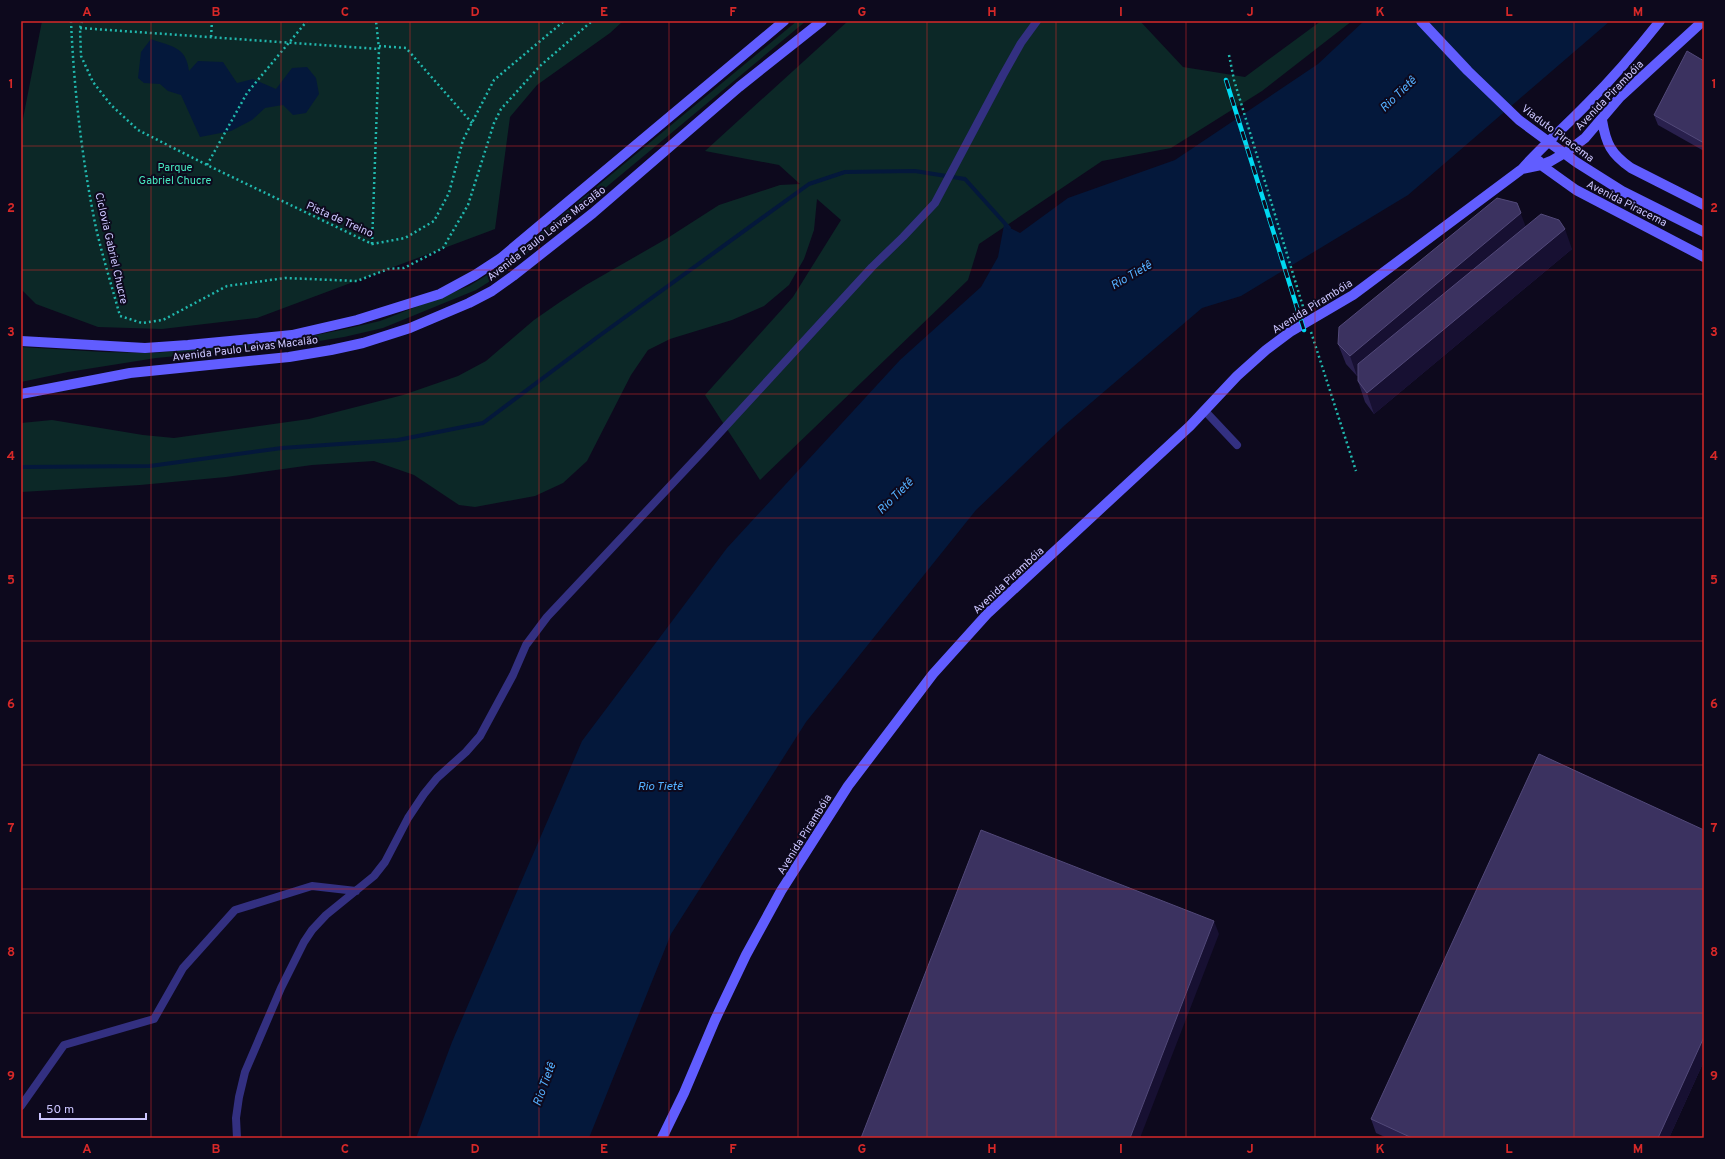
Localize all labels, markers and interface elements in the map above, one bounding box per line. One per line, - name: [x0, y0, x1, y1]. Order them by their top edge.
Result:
- text: A: [82, 5, 92, 21]
- text: B: [212, 5, 221, 21]
- text: C: [341, 5, 349, 21]
- text: D: [470, 5, 480, 21]
- text: E: [600, 5, 608, 21]
- text: F: [729, 5, 737, 21]
- text: G: [858, 5, 867, 21]
- text: H: [987, 5, 997, 21]
- text: I: [1119, 5, 1123, 21]
- text: J: [1246, 5, 1254, 21]
- text: K: [1375, 5, 1385, 21]
- text: L: [1505, 5, 1513, 21]
- text: M: [1633, 5, 1643, 21]
- street label: Avenida Pirambóia: [1573, 58, 1647, 134]
- water label: Rio Tietê: [1377, 73, 1421, 116]
- text: 1: [8, 77, 14, 93]
- text: 1: [1711, 77, 1717, 93]
- street label: Viaduto Piracema: [1518, 102, 1597, 166]
- park label: Parque Gabriel Chucre: [139, 161, 211, 188]
- street label: Avenida Piracema: [1584, 178, 1669, 230]
- street label: Avenida Paulo Leivas Macalão: [485, 183, 609, 284]
- street label: Ciclovia Gabriel Chucre: [91, 191, 131, 305]
- street label: Pista de Treino: [304, 199, 375, 241]
- text: 2: [7, 201, 15, 217]
- text: 2: [1710, 201, 1718, 217]
- water label: Rio Tietê: [1108, 257, 1156, 294]
- street label: Avenida Pirambóia: [1270, 276, 1356, 337]
- text: 3: [7, 325, 15, 341]
- text: 3: [1710, 325, 1718, 341]
- street label: Avenida Paulo Leivas Macalão: [172, 333, 319, 365]
- text: 4: [7, 449, 15, 465]
- text: 4: [1710, 449, 1718, 465]
- water label: Rio Tietê: [874, 474, 918, 518]
- street label: Avenida Pirambóia: [970, 544, 1047, 617]
- text: 5: [7, 573, 15, 589]
- text: 5: [1710, 573, 1718, 589]
- text: 6: [7, 697, 15, 713]
- text: 6: [1710, 697, 1718, 713]
- water label: Rio Tietê: [637, 779, 683, 795]
- street label: Avenida Pirambóia: [774, 792, 835, 877]
- text: 7: [8, 821, 15, 837]
- text: 7: [1711, 821, 1718, 837]
- text: 8: [7, 945, 15, 961]
- text: 8: [1710, 945, 1718, 961]
- water label: Rio Tietê: [530, 1060, 560, 1108]
- text: 9: [7, 1069, 15, 1085]
- text: 9: [1710, 1069, 1718, 1085]
- scale bar: [40, 1095, 146, 1121]
- text: 50 m: [46, 1102, 74, 1118]
- text: A: [82, 1142, 92, 1158]
- text: B: [212, 1142, 221, 1158]
- text: C: [341, 1142, 349, 1158]
- text: D: [470, 1142, 480, 1158]
- text: E: [600, 1142, 608, 1158]
- text: F: [729, 1142, 737, 1158]
- text: G: [858, 1142, 867, 1158]
- text: H: [987, 1142, 997, 1158]
- text: I: [1119, 1142, 1123, 1158]
- text: J: [1246, 1142, 1254, 1158]
- text: K: [1375, 1142, 1385, 1158]
- text: L: [1505, 1142, 1513, 1158]
- text: M: [1633, 1142, 1643, 1158]

